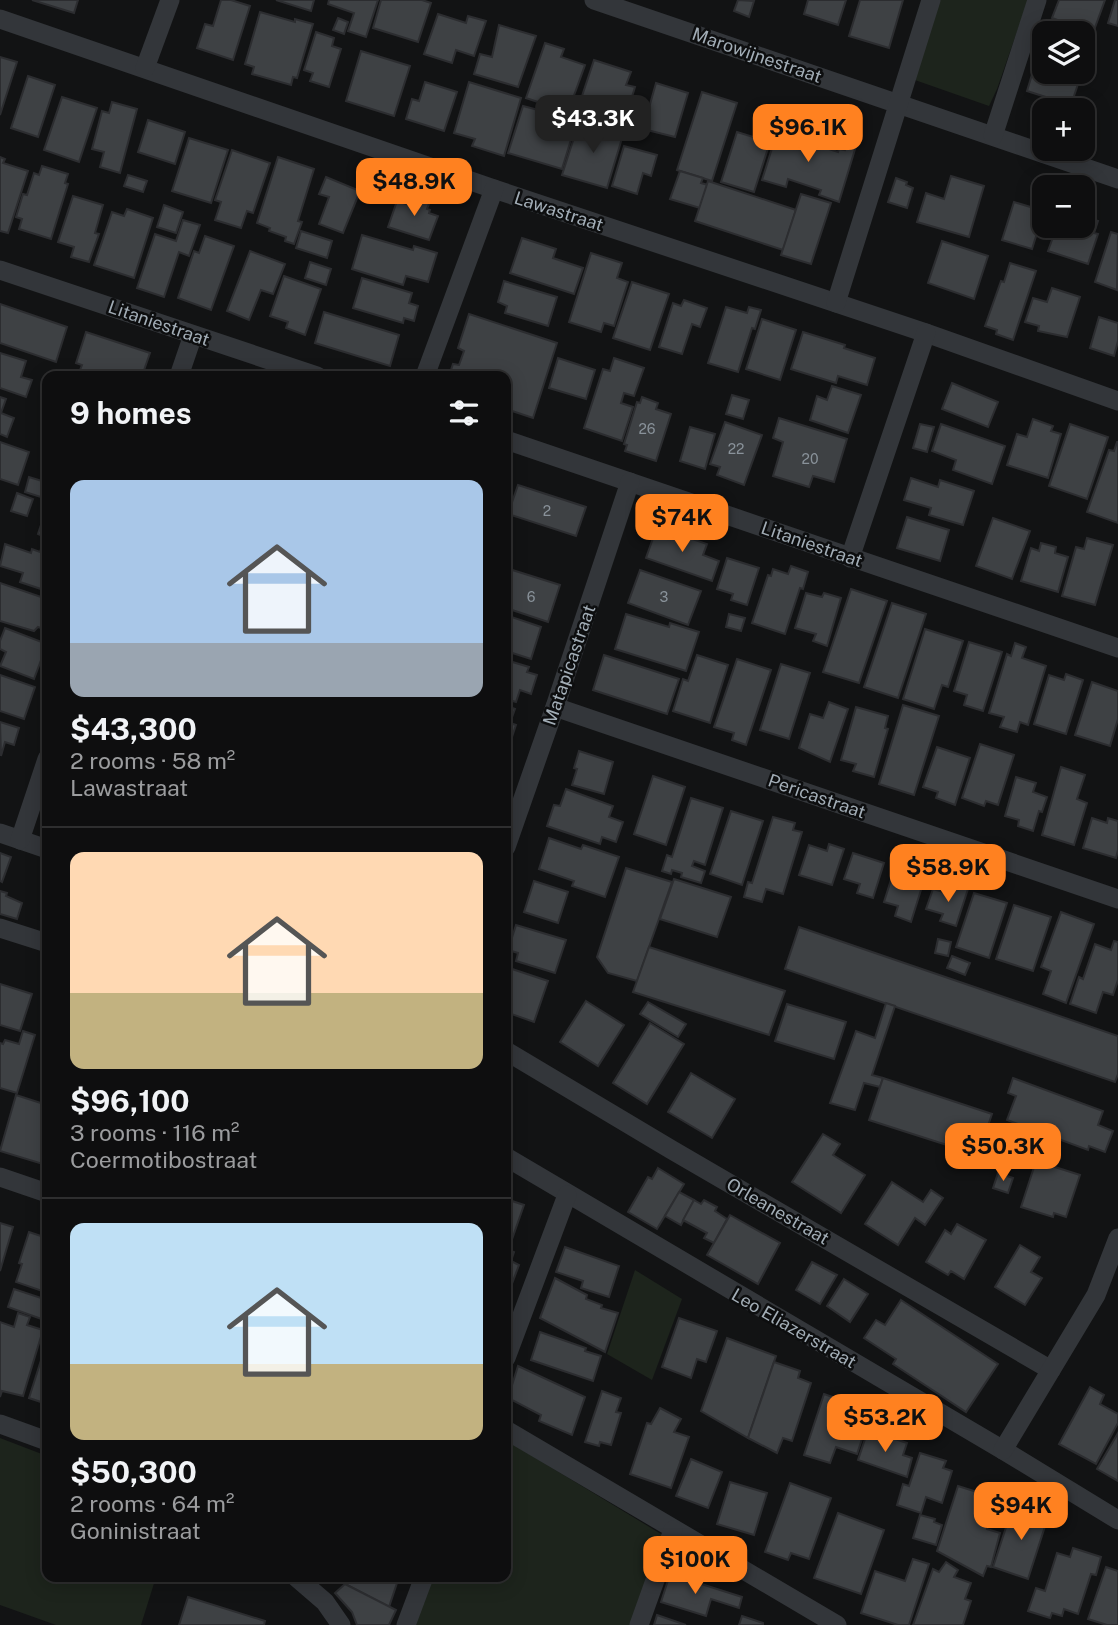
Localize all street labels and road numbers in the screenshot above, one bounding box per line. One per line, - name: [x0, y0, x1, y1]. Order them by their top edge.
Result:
- street label: Marowijnestraat: [689, 23, 825, 87]
- street label: Lawastraat: [512, 187, 606, 235]
- street label: Litaniestraat: [106, 296, 212, 350]
- street label: Litaniestraat: [759, 517, 865, 571]
- street label: Matapicastraat: [539, 602, 599, 728]
- street label: Pericastraat: [766, 770, 868, 822]
- street label: Orleanestraat: [723, 1173, 833, 1249]
- street label: Leo Eliazerstraat: [728, 1284, 860, 1372]

